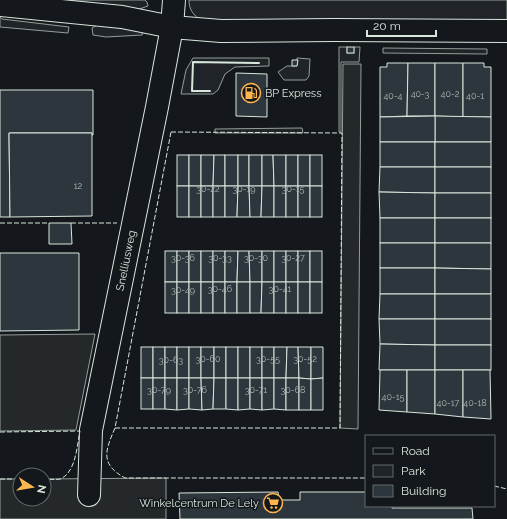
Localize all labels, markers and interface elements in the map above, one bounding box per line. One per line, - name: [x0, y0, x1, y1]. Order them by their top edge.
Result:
- scale bar: [367, 12, 436, 38]
- text: 20 m: [373, 19, 401, 33]
- fuel station icon: BP Express: [240, 82, 262, 104]
- place label: BP Express: [265, 87, 321, 100]
- house number: 40-3: [411, 89, 430, 99]
- house number: 40-2: [441, 89, 460, 99]
- house number: 40-4: [383, 91, 403, 101]
- house number: 40-1: [466, 91, 484, 101]
- house number: 12: [74, 181, 83, 191]
- house number: 30-22: [196, 184, 220, 194]
- house number: 30-19: [232, 184, 256, 194]
- house number: 30-15: [282, 184, 304, 194]
- street label: Snelliusweg: [113, 229, 138, 292]
- house number: 30-36: [171, 253, 196, 263]
- house number: 30-33: [208, 253, 232, 263]
- house number: 30-30: [244, 253, 269, 263]
- house number: 30-27: [281, 253, 305, 263]
- house number: 30-46: [208, 284, 233, 294]
- house number: 30-41: [269, 284, 292, 294]
- house number: 30-49: [171, 285, 195, 295]
- house number: 30-60: [195, 354, 221, 364]
- house number: 30-55: [256, 354, 280, 364]
- house number: 30-52: [293, 354, 317, 364]
- house number: 30-63: [159, 355, 183, 365]
- house number: 30-79: [147, 385, 171, 395]
- house number: 30-76: [183, 385, 208, 395]
- house number: 30-71: [245, 385, 267, 395]
- house number: 30-68: [281, 385, 305, 395]
- house number: 40-15: [382, 392, 405, 402]
- house number: 40-17: [437, 398, 460, 408]
- house number: 40-18: [463, 398, 487, 408]
- legend: [365, 435, 495, 507]
- text: Road: [401, 444, 430, 458]
- text: Park: [401, 464, 426, 478]
- north arrow: [12, 467, 52, 507]
- text: N: [34, 484, 49, 494]
- text: Building: [401, 484, 447, 498]
- supermarket icon: Winkelcentrum De Lely: [262, 492, 284, 514]
- place label: Winkelcentrum De Lely: [139, 497, 259, 510]

